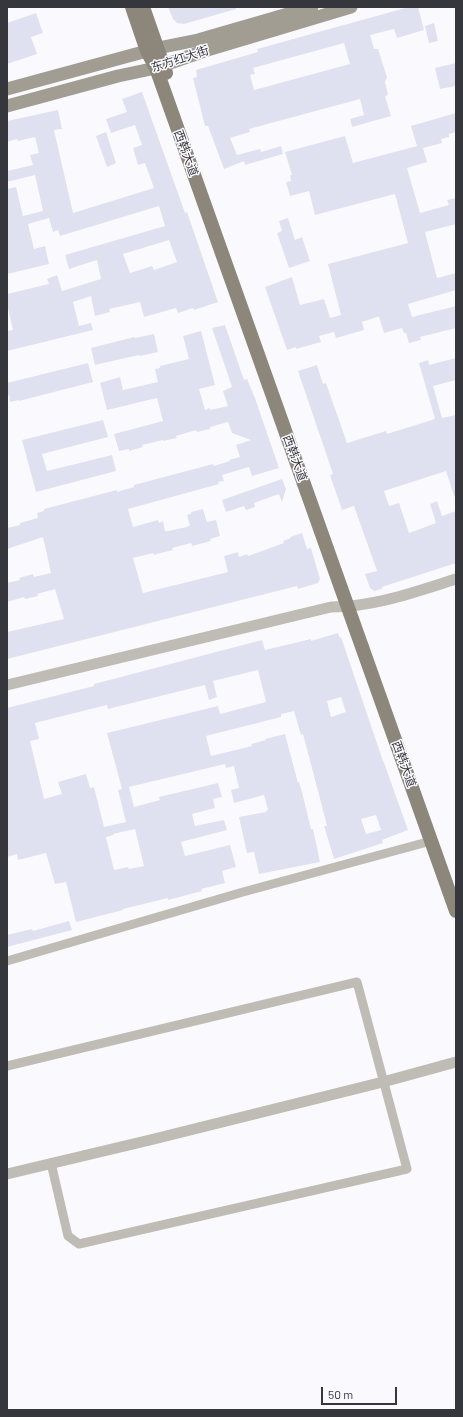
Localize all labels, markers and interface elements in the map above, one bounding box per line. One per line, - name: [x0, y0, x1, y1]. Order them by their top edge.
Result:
- street label: 东方红大街: [149, 43, 211, 75]
- street label: 西韩大道: [171, 128, 201, 178]
- street label: 西韩大道: [280, 433, 310, 483]
- street label: 西韩大道: [389, 739, 419, 789]
- scale bar: [323, 1379, 399, 1405]
- text: 50 m: [328, 1387, 353, 1401]

